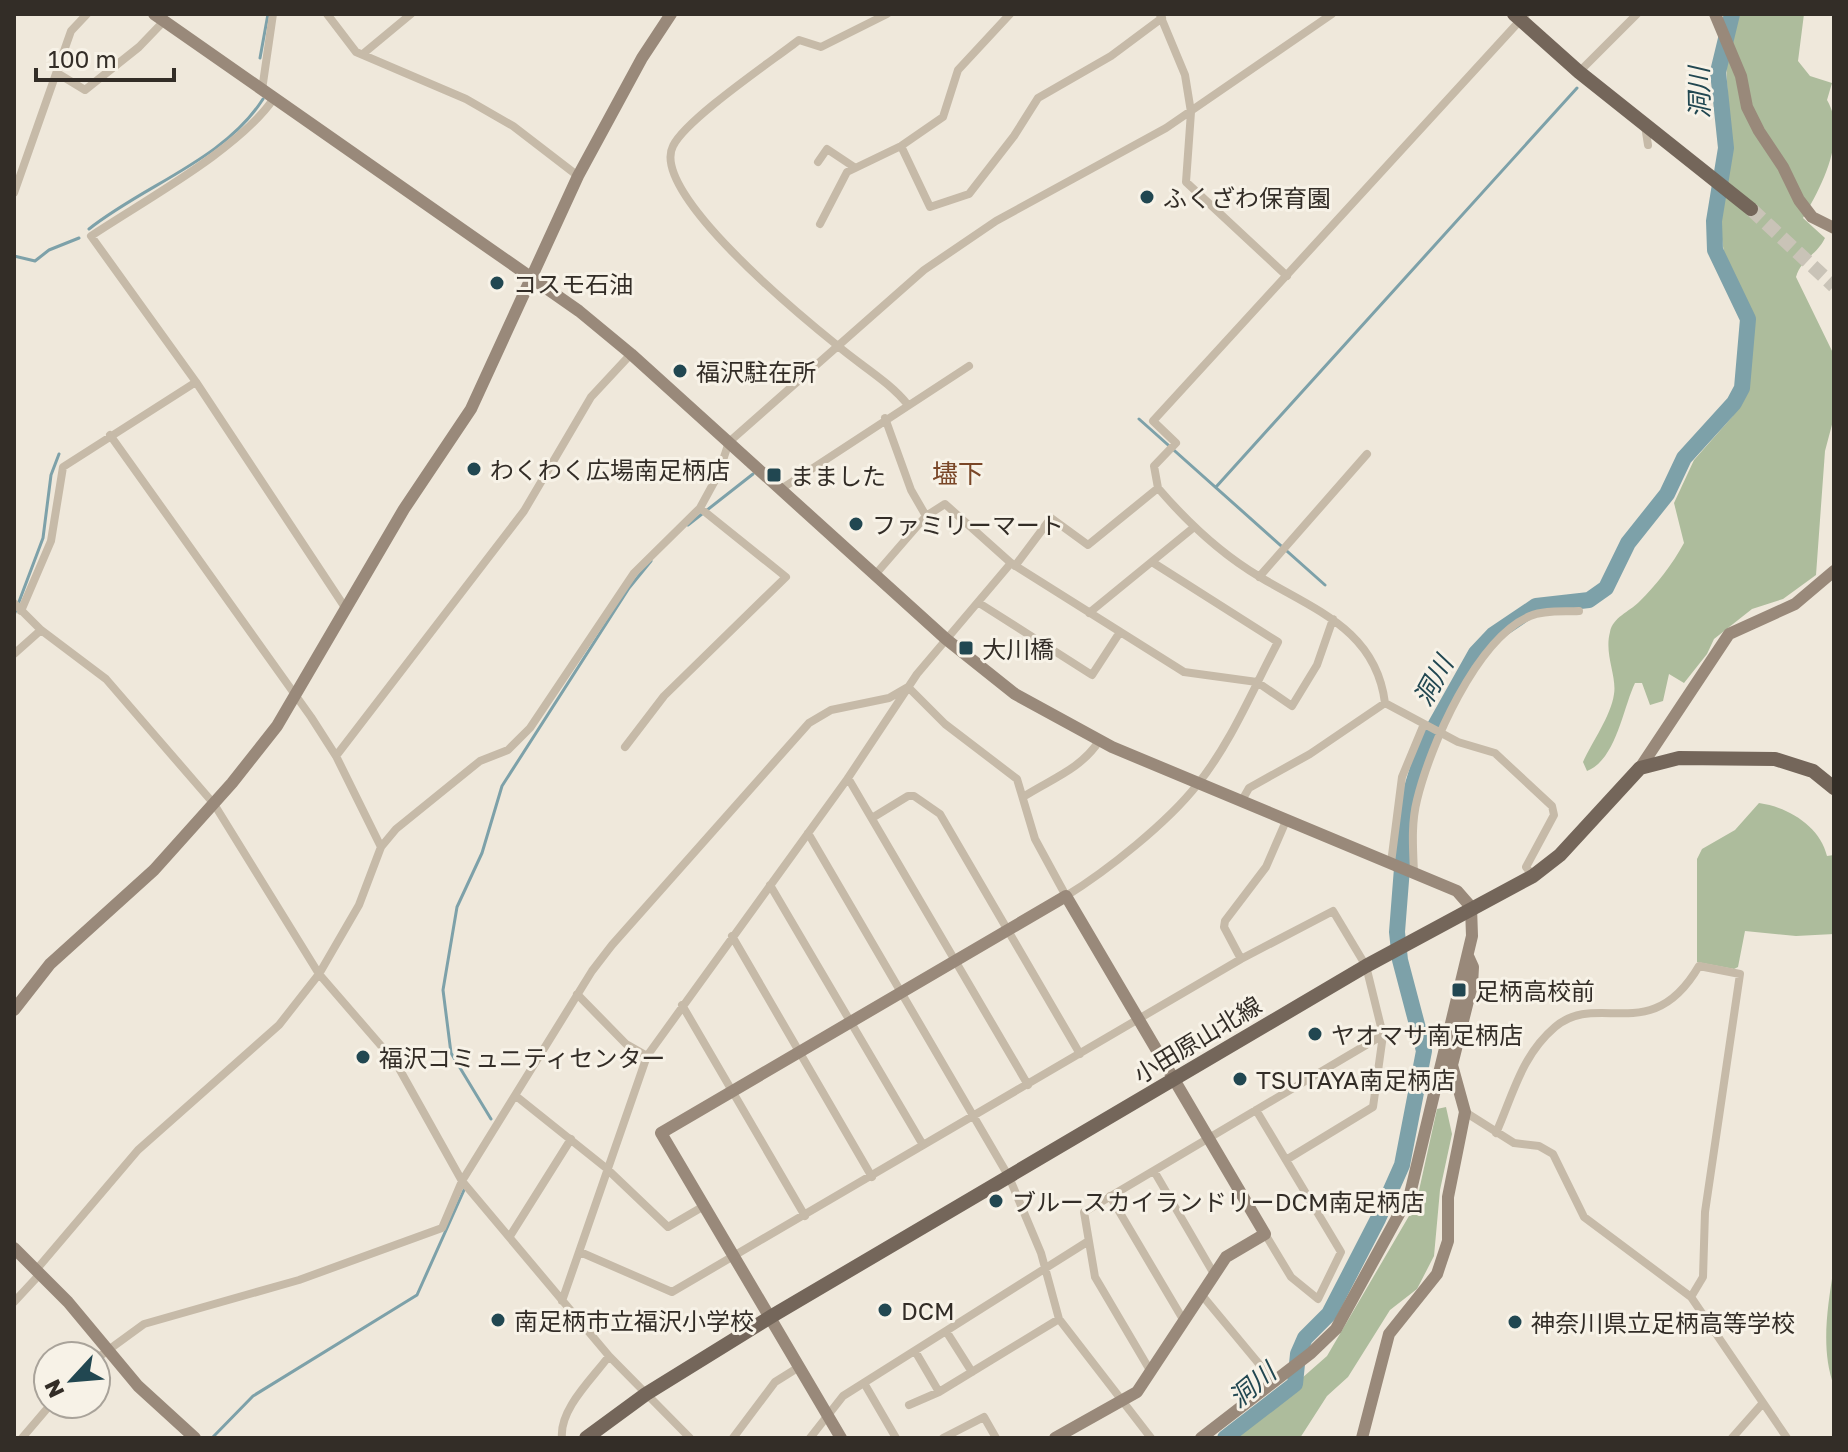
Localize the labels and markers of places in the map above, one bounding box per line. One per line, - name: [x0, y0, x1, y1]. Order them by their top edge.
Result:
- place label: ふくざわ保育園: [1163, 183, 1331, 212]
- marker: ふくざわ保育園: [1138, 188, 1156, 206]
- place label: コスモ石油: [513, 269, 633, 298]
- marker: コスモ石油: [488, 274, 506, 292]
- place label: 福沢駐在所: [696, 357, 816, 386]
- marker: 福沢駐在所: [671, 362, 689, 380]
- place label: わくわく広場南足柄店: [490, 455, 730, 484]
- marker: わくわく広場南足柄店: [465, 460, 483, 478]
- place label: まました: [790, 461, 886, 490]
- marker: まました: [765, 466, 783, 484]
- place label: ファミリーマート: [872, 510, 1064, 539]
- marker: ファミリーマート: [847, 515, 865, 533]
- place label: 大川橋: [982, 634, 1054, 663]
- marker: 大川橋: [957, 639, 975, 657]
- place label: 足柄高校前: [1475, 976, 1595, 1005]
- marker: 足柄高校前: [1450, 981, 1468, 999]
- place label: ヤオマサ南足柄店: [1331, 1020, 1523, 1049]
- marker: ヤオマサ南足柄店: [1306, 1025, 1324, 1043]
- place label: 福沢コミュニティセンター: [379, 1043, 666, 1072]
- marker: 福沢コミュニティセンター: [354, 1048, 372, 1066]
- place label: TSUTAYA南足柄店: [1256, 1065, 1455, 1094]
- marker: TSUTAYA南足柄店: [1231, 1070, 1249, 1088]
- place label: ブルースカイランドリーDCM南足柄店: [1012, 1187, 1425, 1216]
- marker: ブルースカイランドリーDCM南足柄店: [987, 1192, 1005, 1210]
- place label: DCM: [901, 1296, 955, 1325]
- marker: DCM: [876, 1301, 894, 1319]
- place label: 南足柄市立福沢小学校: [514, 1306, 754, 1335]
- place label: 神奈川県立足柄高等学校: [1531, 1308, 1795, 1337]
- marker: 南足柄市立福沢小学校: [489, 1311, 507, 1329]
- marker: 神奈川県立足柄高等学校: [1506, 1313, 1524, 1331]

